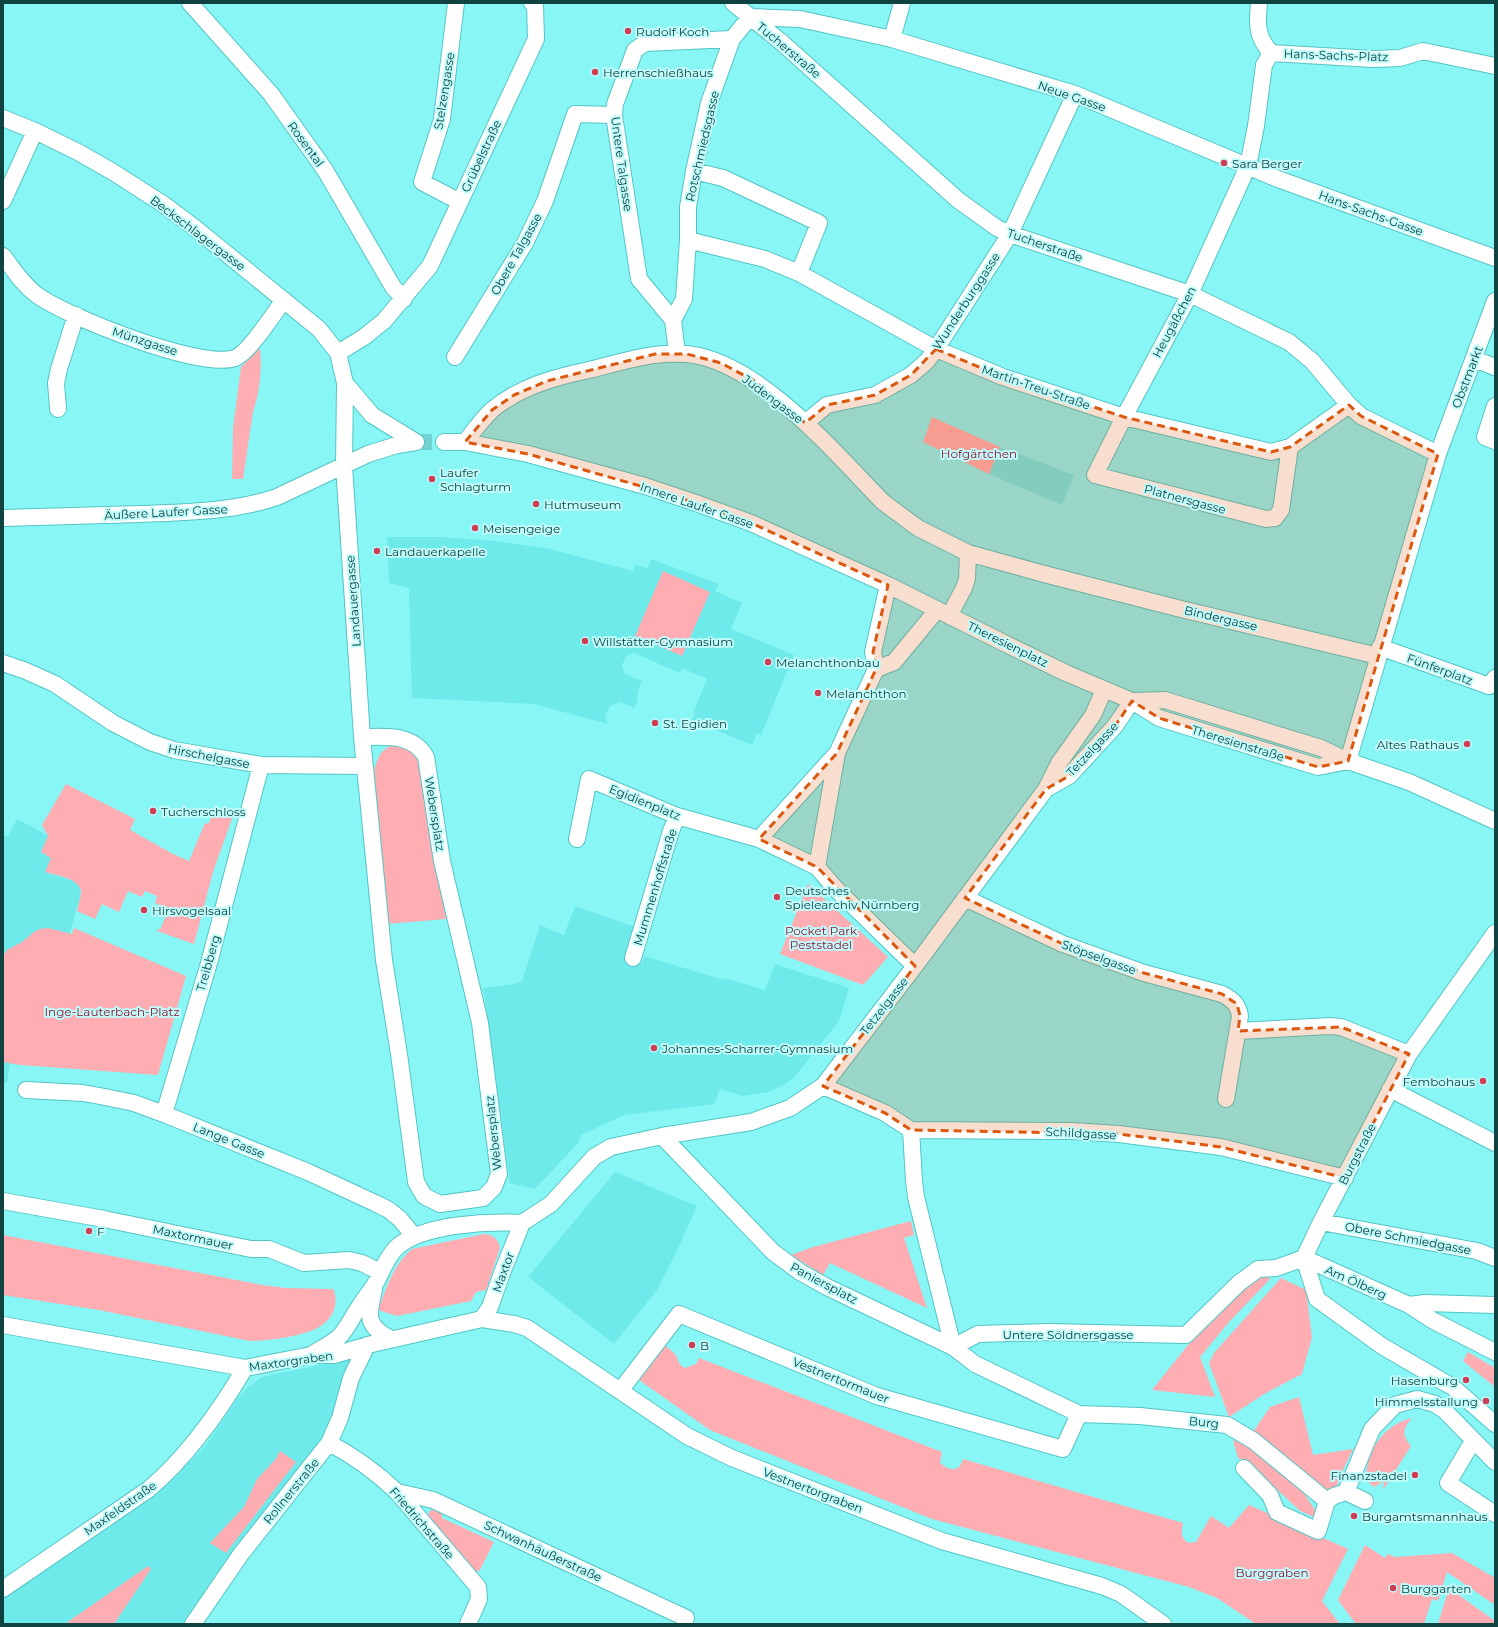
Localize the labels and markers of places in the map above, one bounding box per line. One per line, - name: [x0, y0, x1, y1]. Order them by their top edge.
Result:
- place label: Rudolf Koch: [636, 24, 709, 39]
- marker: Rudolf Koch: [623, 26, 633, 36]
- place label: Herrenschießhaus: [603, 65, 713, 80]
- marker: Herrenschießhaus: [590, 67, 600, 77]
- place label: Sara Berger: [1232, 156, 1302, 171]
- marker: Sara Berger: [1219, 158, 1229, 168]
- place label: Laufer Schlagturm: [440, 465, 511, 494]
- marker: Laufer Schlagturm: [427, 474, 437, 484]
- place label: Hutmuseum: [544, 497, 621, 512]
- marker: Hutmuseum: [531, 499, 541, 509]
- place label: Meisengeige: [483, 521, 560, 536]
- marker: Meisengeige: [470, 523, 480, 533]
- place label: Landauerkapelle: [385, 544, 486, 559]
- marker: Landauerkapelle: [372, 546, 382, 556]
- place label: Willstätter-Gymnasium: [593, 634, 733, 649]
- marker: Willstätter-Gymnasium: [580, 636, 590, 646]
- place label: Melanchthonbau: [776, 655, 880, 670]
- marker: Melanchthonbau: [763, 657, 773, 667]
- place label: Melanchthon: [826, 686, 907, 701]
- marker: Melanchthon: [813, 688, 823, 698]
- place label: St. Egidien: [663, 716, 727, 731]
- marker: St. Egidien: [650, 718, 660, 728]
- place label: Altes Rathaus: [1377, 737, 1459, 752]
- marker: Altes Rathaus: [1462, 739, 1472, 749]
- place label: Tucherschloss: [161, 804, 246, 819]
- marker: Tucherschloss: [148, 806, 158, 816]
- place label: Deutsches Spielearchiv Nürnberg: [785, 883, 920, 912]
- marker: Deutsches Spielearchiv Nürnberg: [772, 892, 782, 902]
- place label: Hirsvogelsaal: [152, 903, 231, 918]
- marker: Hirsvogelsaal: [139, 905, 149, 915]
- place label: Johannes-Scharrer-Gymnasium: [661, 1041, 853, 1056]
- marker: Johannes-Scharrer-Gymnasium: [649, 1043, 659, 1053]
- place label: Fembohaus: [1403, 1074, 1475, 1089]
- marker: Fembohaus: [1478, 1076, 1488, 1086]
- place label: F: [97, 1224, 105, 1239]
- marker: F: [84, 1226, 94, 1236]
- place label: B: [700, 1338, 709, 1353]
- marker: B: [687, 1340, 697, 1350]
- place label: Hasenburg: [1391, 1373, 1458, 1388]
- marker: Hasenburg: [1461, 1375, 1471, 1385]
- place label: Himmelsstallung: [1375, 1394, 1478, 1409]
- marker: Himmelsstallung: [1481, 1396, 1491, 1406]
- place label: Finanzstadel: [1331, 1468, 1407, 1483]
- marker: Finanzstadel: [1410, 1470, 1420, 1480]
- place label: Burgamtsmannhaus: [1362, 1509, 1488, 1524]
- marker: Burgamtsmannhaus: [1349, 1511, 1359, 1521]
- place label: Burggarten: [1401, 1581, 1471, 1596]
- marker: Burggarten: [1388, 1583, 1398, 1593]

